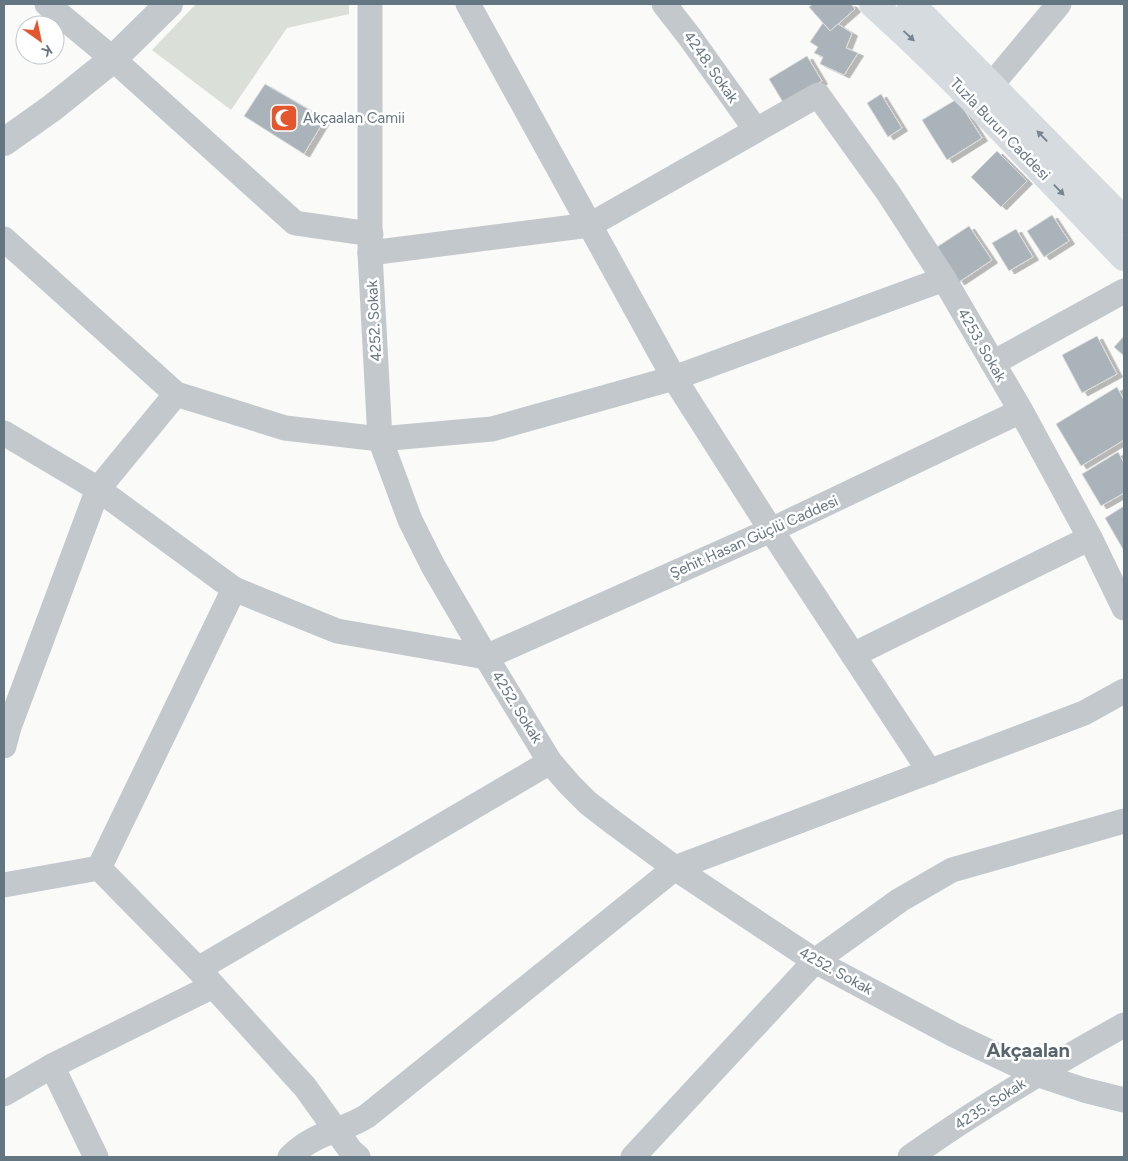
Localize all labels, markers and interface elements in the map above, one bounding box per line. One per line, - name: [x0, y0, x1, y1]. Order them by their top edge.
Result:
- north arrow: [15, 15, 65, 65]
- street label: 4248. Sokak: [680, 28, 743, 107]
- one-way arrow: [902, 30, 914, 42]
- text: K: [38, 41, 55, 61]
- street label: Tuzla Burun Caddesi: [946, 74, 1054, 184]
- mosque icon: Akçaalan Camii: [269, 103, 299, 133]
- place label: Akçaalan Camii: [303, 109, 405, 127]
- one-way arrow: [1036, 130, 1048, 142]
- one-way arrow: [1053, 184, 1065, 196]
- street label: 4252. Sokak: [363, 279, 385, 362]
- street label: 4253. Sokak: [954, 305, 1010, 385]
- street label: Şehit Hasan Güçlü Caddesi: [667, 492, 841, 582]
- street label: 4252. Sokak: [488, 668, 547, 747]
- street label: 4252. Sokak: [796, 943, 877, 999]
- district label: Akçaalan: [986, 1038, 1070, 1062]
- street label: 4235. Sokak: [951, 1074, 1030, 1134]

